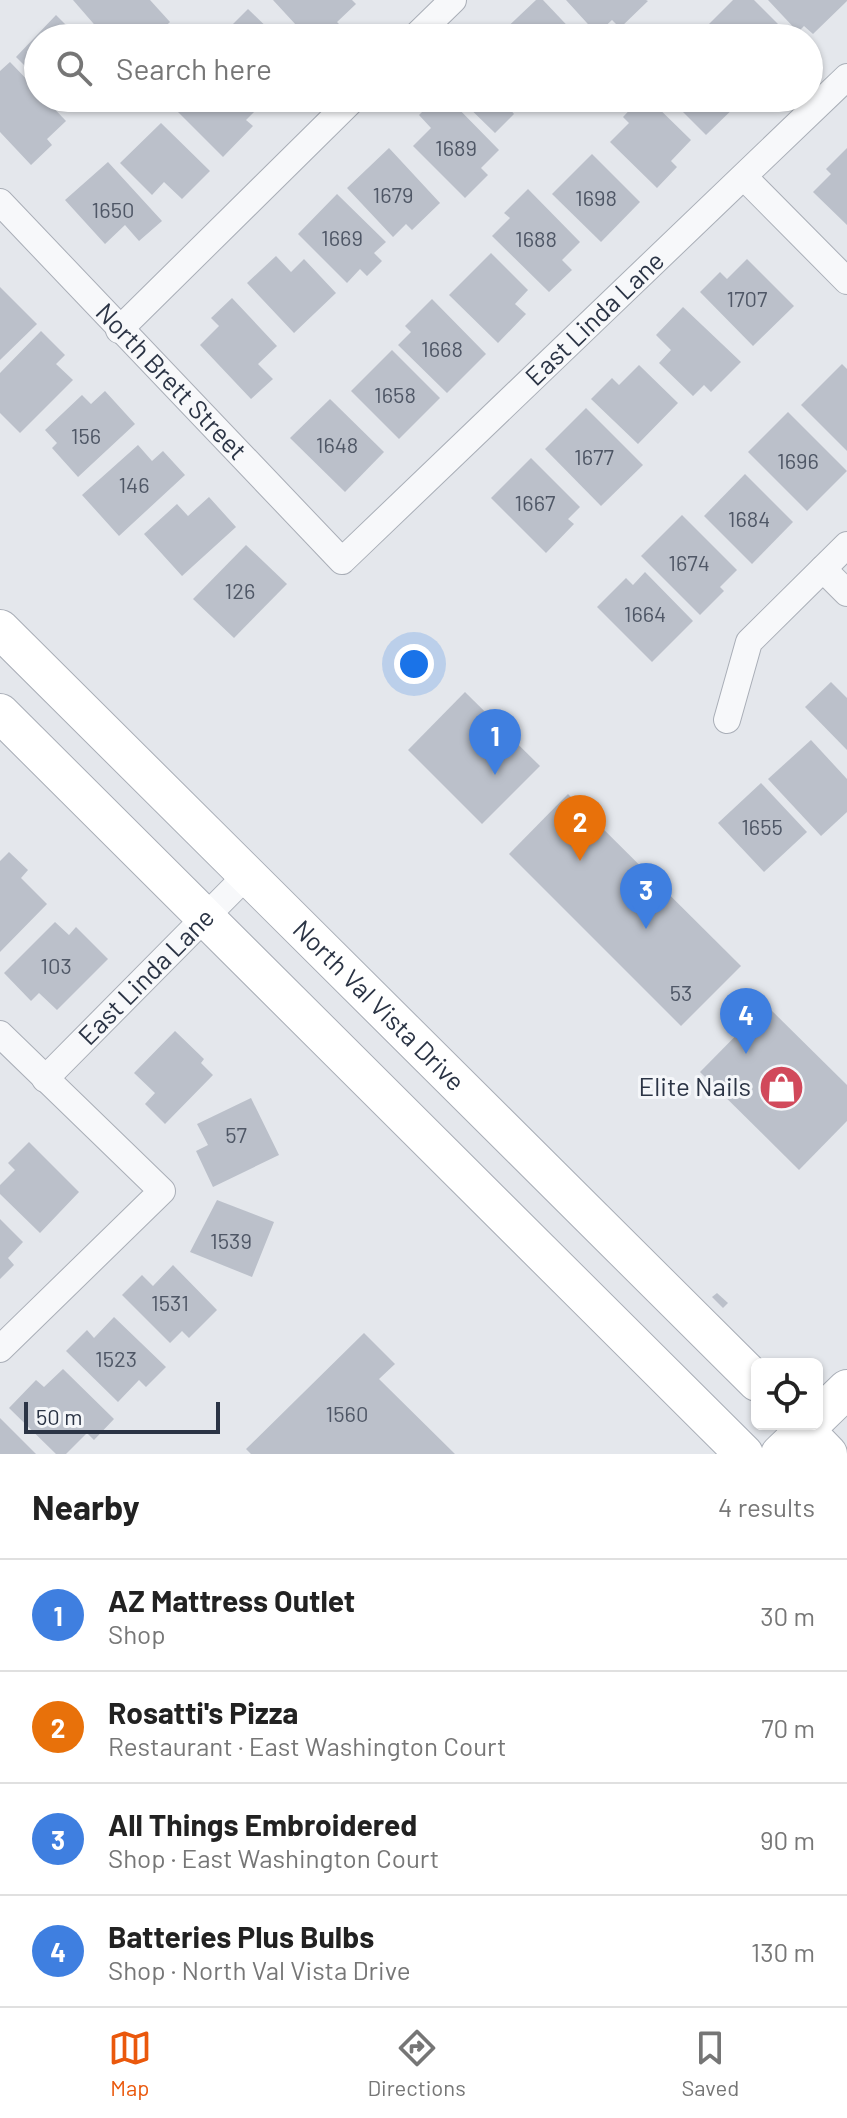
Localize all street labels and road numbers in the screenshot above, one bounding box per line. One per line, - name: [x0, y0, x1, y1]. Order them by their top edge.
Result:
- street label: East Linda Lane: [518, 244, 669, 391]
- street label: North Brett Street: [90, 296, 254, 465]
- street label: East Linda Lane: [71, 901, 220, 1050]
- street label: North Val Vista Drive: [287, 913, 472, 1096]

